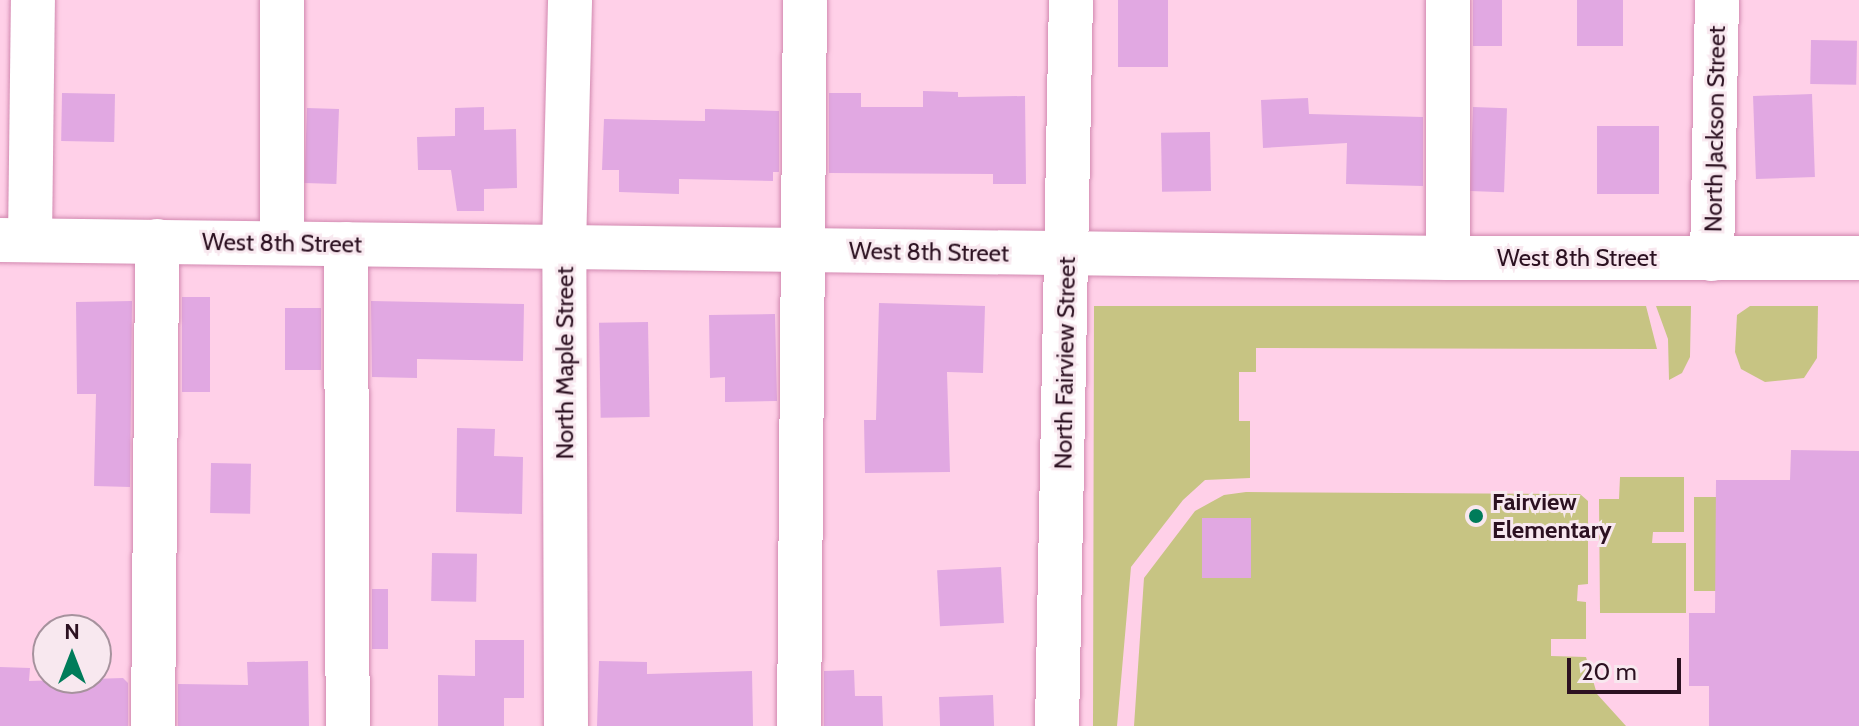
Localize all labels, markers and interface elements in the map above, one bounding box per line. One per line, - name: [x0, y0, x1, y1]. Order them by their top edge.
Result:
- street label: North Jackson Street: [1699, 26, 1731, 232]
- street label: West 8th Street: [202, 227, 362, 259]
- street label: West 8th Street: [849, 236, 1009, 268]
- street label: West 8th Street: [1497, 244, 1657, 272]
- street label: North Fairview Street: [1049, 256, 1081, 470]
- street label: North Maple Street: [551, 267, 579, 459]
- place label: Fairview Elementary: [1492, 488, 1612, 544]
- marker: Fairview Elementary: [1467, 507, 1485, 525]
- north arrow: [32, 614, 112, 694]
- text: N: [64, 618, 80, 645]
- scale bar: [1571, 642, 1685, 692]
- text: 20 m: [1581, 657, 1637, 686]

